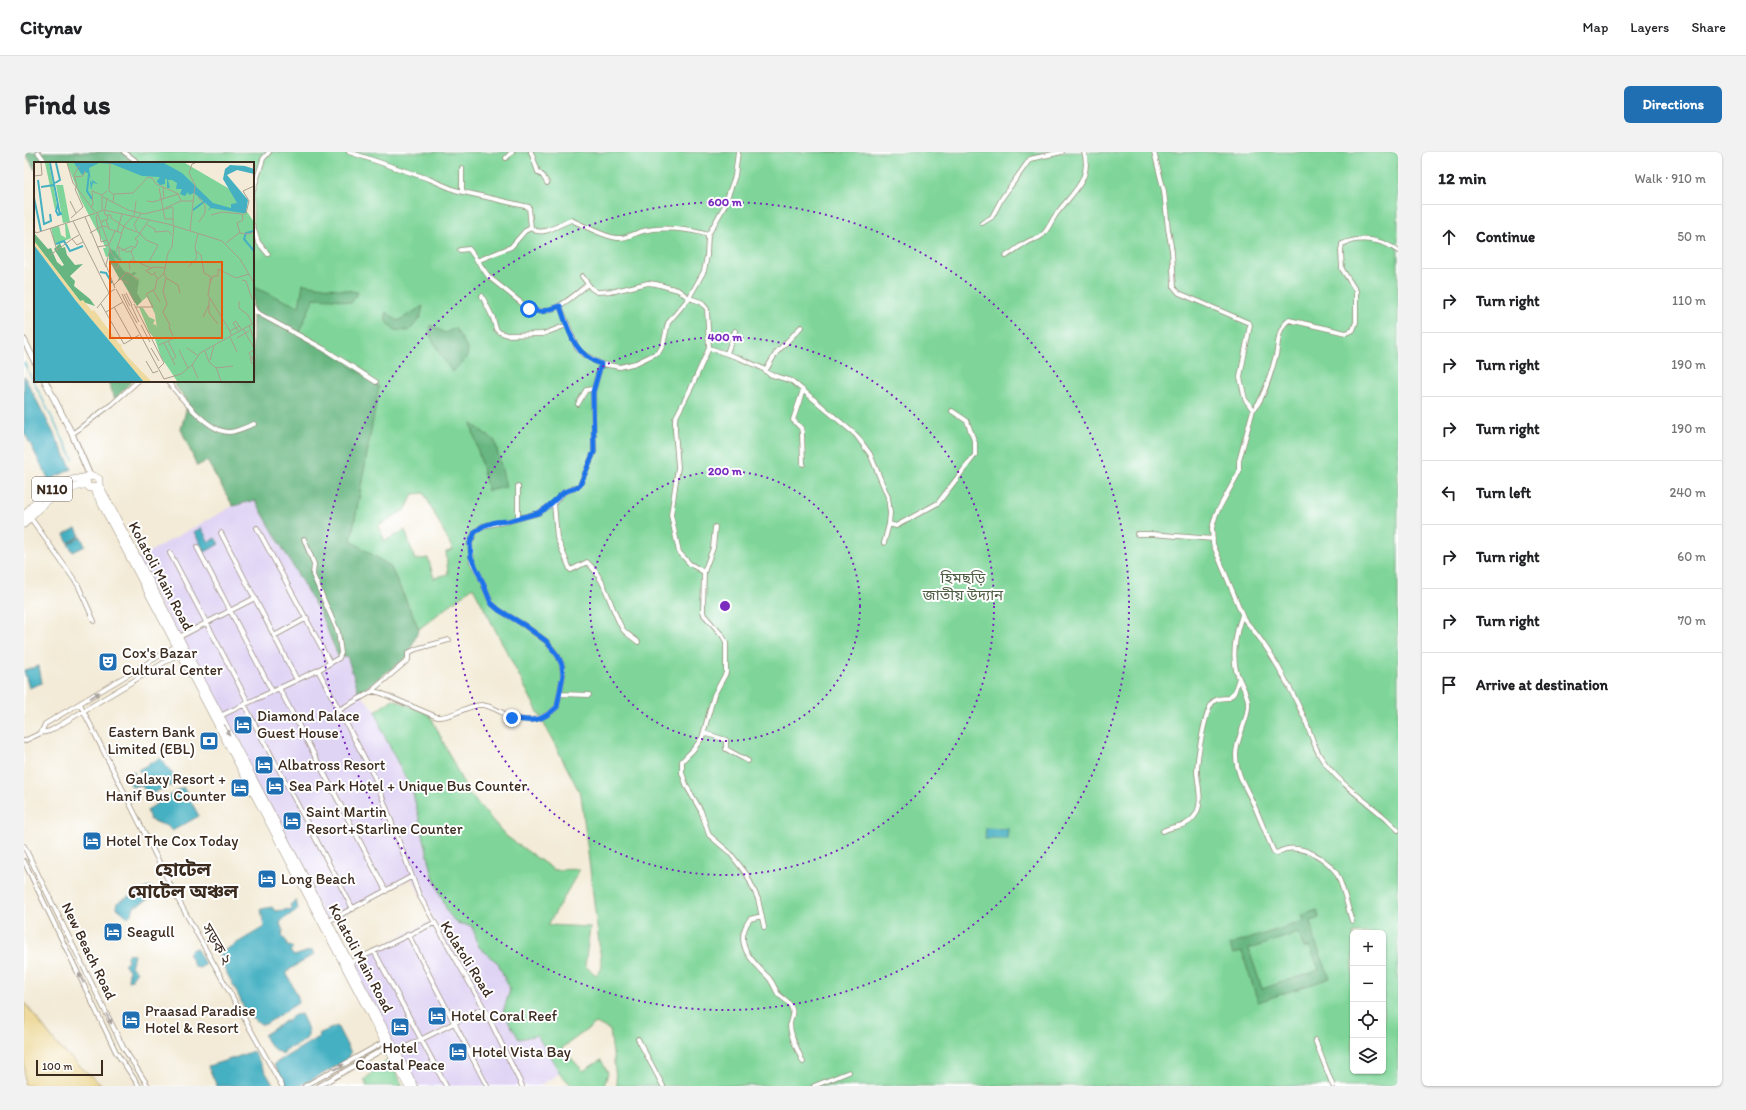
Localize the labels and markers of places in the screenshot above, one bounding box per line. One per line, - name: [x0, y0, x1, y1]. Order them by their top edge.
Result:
- centre of rings: [718, 599, 732, 613]
- place label: Cox's Bazar Cultural Center: [122, 644, 223, 679]
- theatre icon: Cox's Bazar Cultural Center: [97, 651, 119, 673]
- place label: Diamond Palace Guest House: [257, 707, 360, 742]
- hotel icon: Diamond Palace Guest House: [232, 714, 254, 736]
- place label: Eastern Bank Limited (EBL): [107, 723, 195, 758]
- bank icon: Eastern Bank Limited (EBL): [198, 730, 220, 752]
- hotel icon: Albatross Resort: [253, 754, 275, 776]
- place label: Albatross Resort: [278, 756, 386, 774]
- place label: Galaxy Resort + Hanif Bus Counter: [106, 770, 226, 805]
- hotel icon: Sea Park Hotel + Unique Bus Counter: [264, 775, 286, 797]
- hotel icon: Galaxy Resort + Hanif Bus Counter: [229, 777, 251, 799]
- place label: Sea Park Hotel + Unique Bus Counter: [289, 777, 527, 795]
- place label: Saint Martin Resort+Starline Counter: [306, 803, 463, 838]
- hotel icon: Saint Martin Resort+Starline Counter: [281, 810, 303, 832]
- hotel icon: Hotel The Cox Today: [81, 830, 103, 852]
- place label: Hotel The Cox Today: [106, 832, 238, 850]
- hotel icon: Long Beach: [256, 868, 278, 890]
- place label: Long Beach: [281, 870, 355, 888]
- hotel icon: Seagull: [102, 921, 124, 943]
- place label: Seagull: [127, 923, 175, 941]
- place label: Praasad Paradise Hotel & Resort: [145, 1002, 256, 1037]
- hotel icon: Hotel Coral Reef: [426, 1005, 448, 1027]
- place label: Hotel Coral Reef: [451, 1007, 558, 1025]
- hotel icon: Praasad Paradise Hotel & Resort: [120, 1009, 142, 1031]
- hotel icon: Hotel Coastal Peace: [389, 1016, 411, 1038]
- place label: Hotel Coastal Peace: [355, 1039, 445, 1074]
- hotel icon: Hotel Vista Bay: [447, 1041, 469, 1063]
- place label: Hotel Vista Bay: [472, 1043, 571, 1061]

